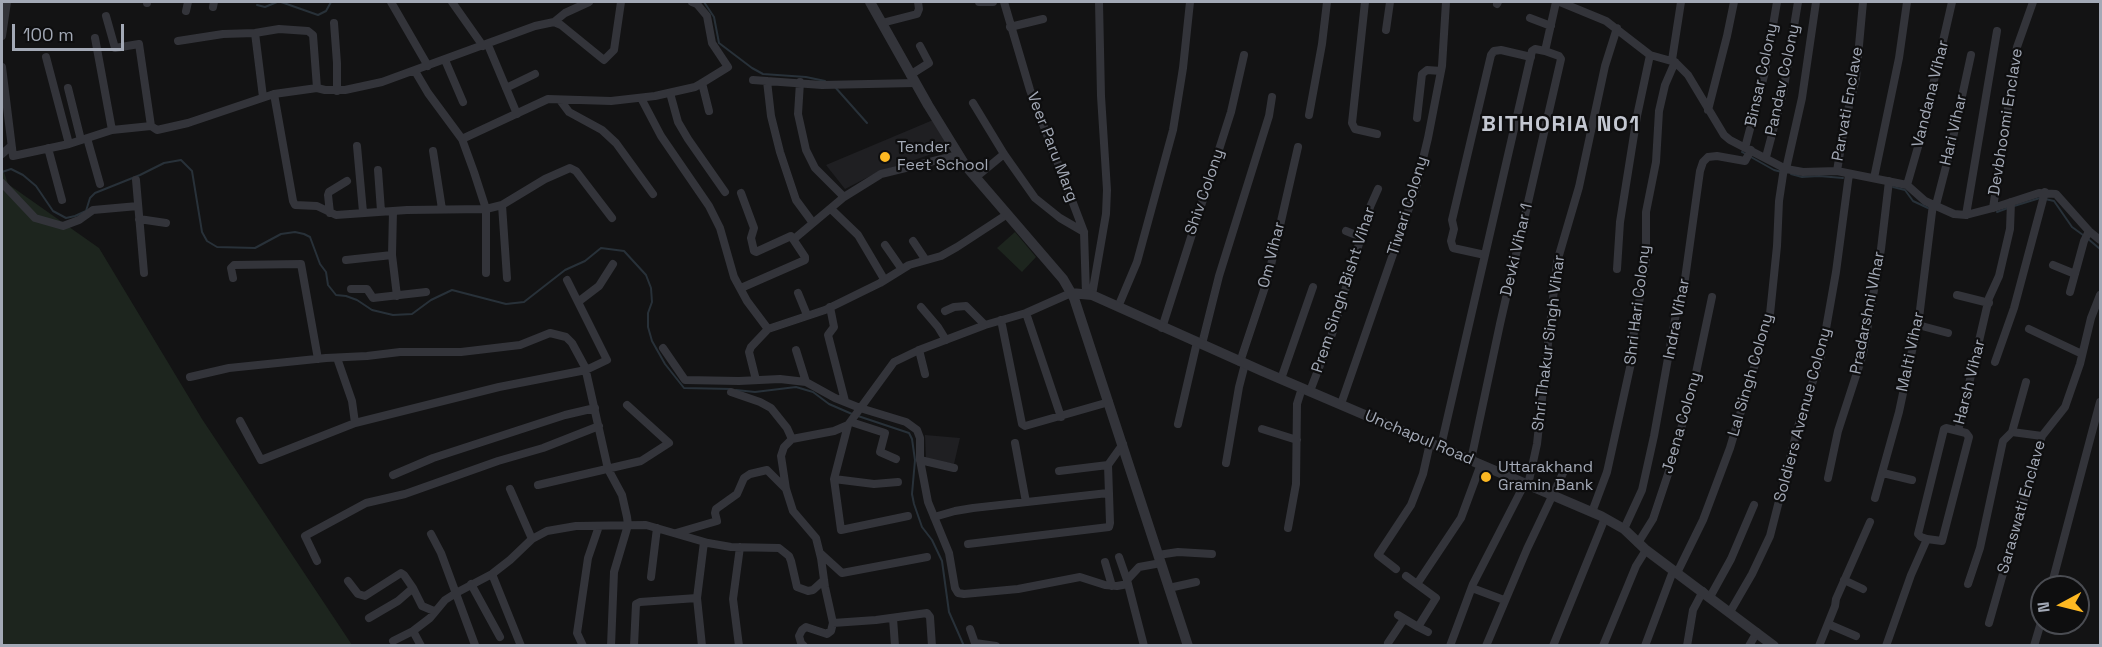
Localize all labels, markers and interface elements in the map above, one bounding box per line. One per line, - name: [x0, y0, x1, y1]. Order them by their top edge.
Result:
- scale bar: [15, 12, 128, 50]
- street label: Binsar Colony: [1742, 21, 1782, 129]
- street label: Pandav Colony: [1762, 22, 1804, 138]
- text: 100 m: [23, 23, 74, 46]
- street label: Vandana Vihar: [1908, 38, 1954, 150]
- street label: Parvati Enclave: [1828, 45, 1868, 163]
- street label: Devbhoomi Enclave: [1985, 47, 2027, 197]
- street label: Veer Paru Marg: [1022, 89, 1082, 205]
- street label: Hari Vihar: [1936, 92, 1972, 168]
- district label: BITHORIA NO1: [1481, 112, 1641, 138]
- place label: Tender Feet School: [897, 138, 989, 176]
- street label: Shiv Colony: [1181, 146, 1229, 238]
- marker: Tender Feet School: [878, 150, 892, 164]
- street label: Tiwari Colony: [1384, 154, 1432, 258]
- street label: Devki Vihar 1: [1497, 202, 1537, 298]
- street label: Prem Singh Bisht Vihar: [1308, 205, 1380, 375]
- street label: Om Vihar: [1255, 220, 1289, 290]
- street label: Shri Hari Colony: [1621, 244, 1655, 366]
- street label: Pradarshni VIhar: [1847, 250, 1889, 376]
- street label: Shri Thakur Singh Vihar: [1529, 254, 1569, 432]
- street label: Indra Vihar: [1660, 277, 1694, 361]
- street label: Malti Vihar: [1893, 310, 1929, 394]
- street label: Lal Singh Colony: [1724, 311, 1778, 439]
- street label: Soldiers Avenue Colony: [1770, 326, 1836, 504]
- street label: Harsh Vihar: [1950, 338, 1990, 426]
- street label: Jeena Colony: [1658, 370, 1706, 476]
- street label: Unchapul Road: [1362, 406, 1476, 470]
- street label: Saraswati Enclave: [1994, 438, 2050, 576]
- place label: Uttarakhand Gramin Bank: [1498, 458, 1593, 496]
- marker: Uttarakhand Gramin Bank: [1479, 470, 1493, 484]
- north arrow: [2030, 575, 2090, 635]
- text: N: [2033, 600, 2055, 614]

